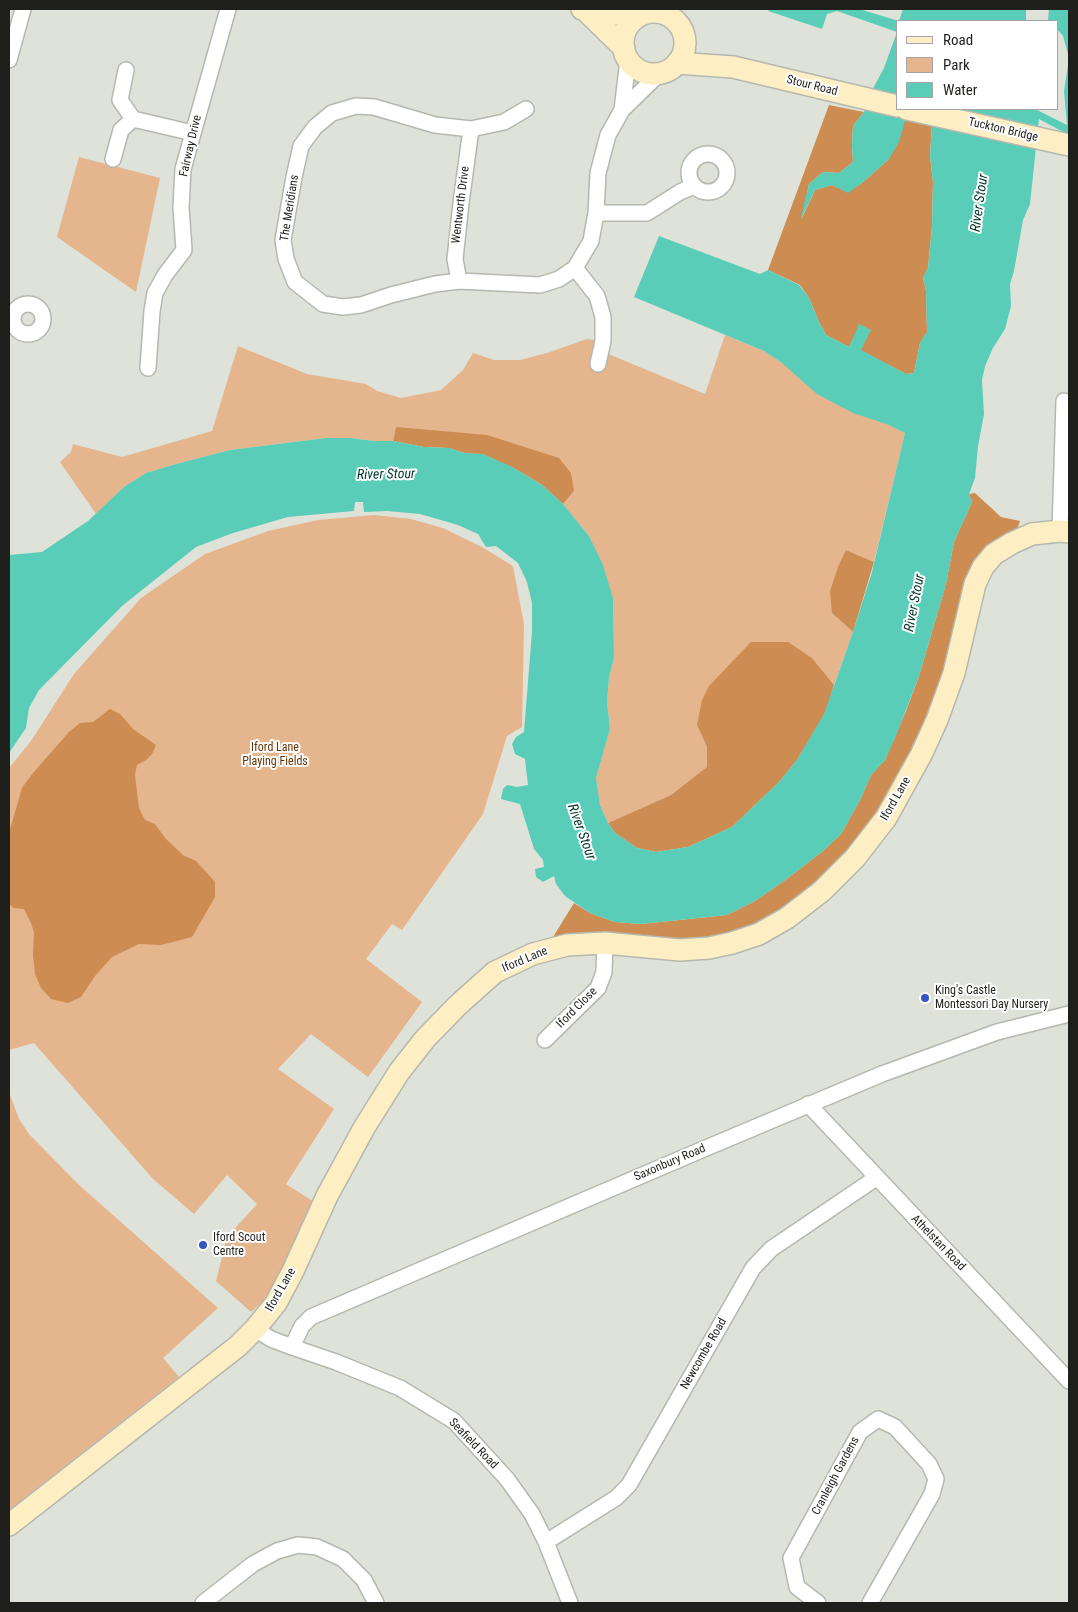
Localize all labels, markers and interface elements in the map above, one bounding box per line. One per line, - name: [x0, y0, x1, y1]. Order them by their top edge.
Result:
- legend: [896, 20, 1058, 110]
- text: Road: [943, 31, 973, 49]
- text: Park: [943, 56, 970, 74]
- street label: Stour Road: [785, 73, 839, 99]
- text: Water: [943, 81, 977, 99]
- street label: Fairway Drive: [177, 114, 205, 178]
- street label: Tuckton Bridge: [967, 115, 1039, 145]
- street label: Wentworth Drive: [449, 166, 473, 244]
- water label: River Stour: [968, 173, 992, 233]
- street label: The Meridians: [278, 174, 302, 242]
- water label: River Stour: [357, 466, 415, 484]
- water label: River Stour: [901, 573, 929, 633]
- park label: Iford Lane Playing Fields: [242, 741, 308, 769]
- street label: Iford Lane: [878, 775, 914, 823]
- water label: River Stour: [563, 802, 599, 862]
- street label: Iford Lane: [500, 944, 550, 976]
- place label: King's Castle Montessori Day Nursery: [935, 984, 1048, 1012]
- street label: Iford Close: [554, 985, 600, 1031]
- marker: King's Castle Montessori Day Nursery: [919, 992, 931, 1004]
- street label: Saxonbury Road: [632, 1141, 708, 1185]
- street label: Athelstan Road: [908, 1212, 968, 1274]
- place label: Iford Scout Centre: [213, 1231, 265, 1259]
- marker: Iford Scout Centre: [197, 1239, 209, 1251]
- street label: Iford Lane: [263, 1266, 299, 1314]
- street label: Newcombe Road: [678, 1316, 730, 1392]
- street label: Seafield Road: [445, 1416, 501, 1472]
- street label: Cranleigh Gardens: [809, 1434, 863, 1518]

